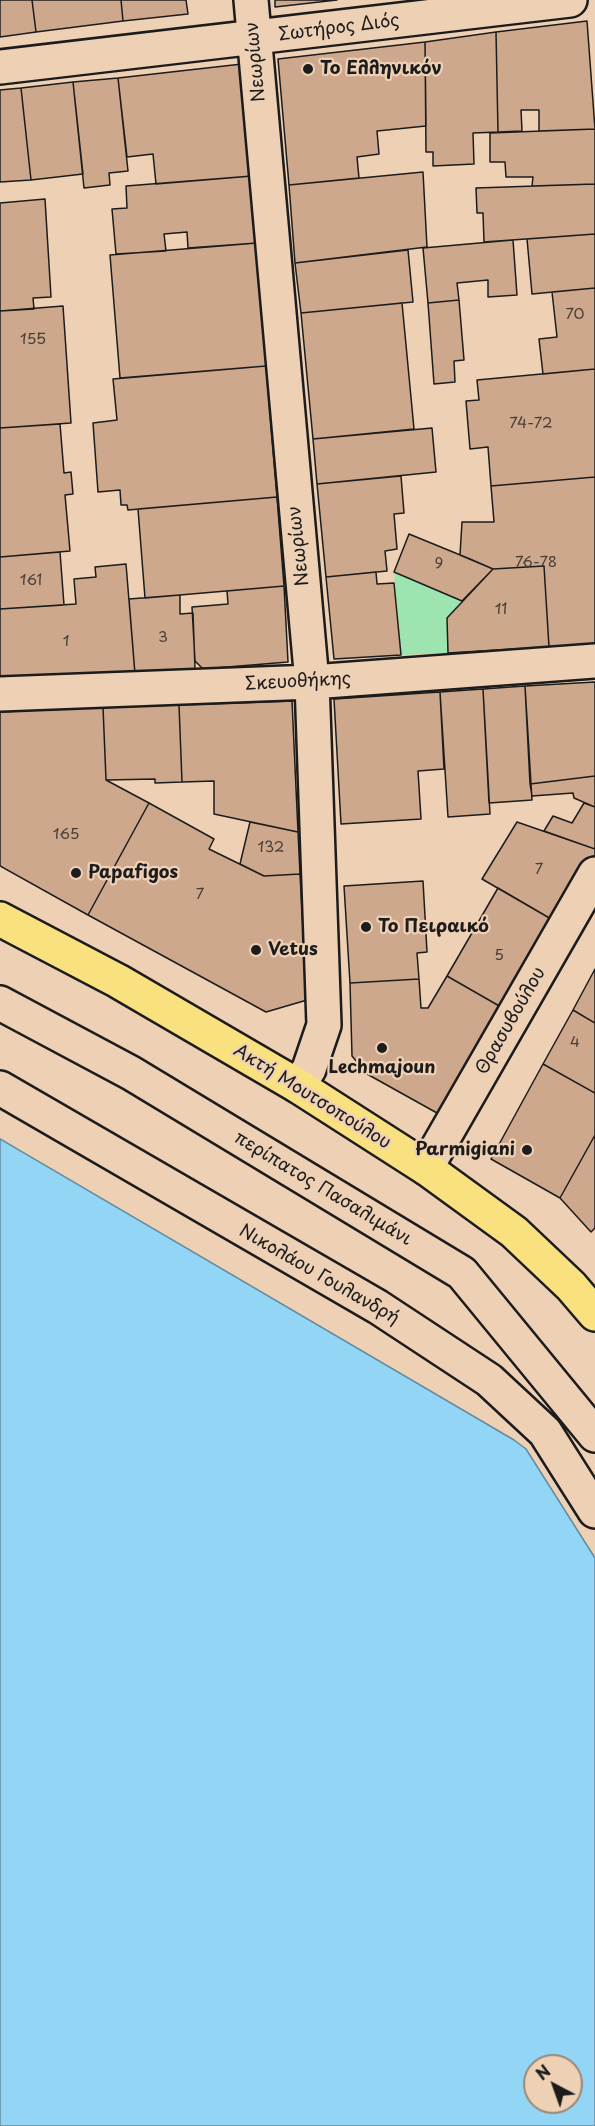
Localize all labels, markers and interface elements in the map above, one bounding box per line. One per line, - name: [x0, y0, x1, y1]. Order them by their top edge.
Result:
- street label: Σωτήρος Διός: [277, 10, 401, 46]
- street label: Νεωρίων: [242, 21, 270, 103]
- place label: Το Ελληνικόν: [320, 58, 442, 80]
- marker: Το Ελληνικόν: [301, 62, 315, 76]
- house number: 70: [565, 306, 585, 324]
- house number: 155: [20, 331, 46, 349]
- house number: 74-72: [509, 415, 553, 433]
- street label: Νεωρίων: [284, 505, 314, 587]
- house number: 76-78: [515, 554, 557, 572]
- house number: 9: [435, 555, 443, 573]
- house number: 161: [20, 572, 42, 590]
- house number: 11: [495, 601, 507, 619]
- house number: 3: [158, 629, 168, 647]
- house number: 1: [63, 633, 69, 651]
- street label: Σκευοθήκης: [244, 668, 352, 696]
- house number: 165: [53, 826, 79, 844]
- house number: 132: [258, 839, 284, 857]
- house number: 7: [535, 861, 543, 879]
- place label: Papafigos: [88, 862, 178, 884]
- marker: Papafigos: [69, 866, 83, 880]
- house number: 7: [196, 886, 204, 904]
- place label: Το Πειραικό: [378, 916, 489, 938]
- marker: Το Πειραικό: [359, 920, 373, 934]
- place label: Vetus: [268, 939, 318, 961]
- marker: Vetus: [249, 943, 263, 957]
- house number: 5: [494, 947, 504, 965]
- street label: Θρασυβούλου: [472, 963, 550, 1079]
- house number: 4: [570, 1034, 580, 1052]
- street label: Ακτή Μουτσοπούλου: [229, 1040, 395, 1154]
- marker: Lechmajoun: [375, 1041, 389, 1055]
- place label: Lechmajoun: [328, 1057, 436, 1079]
- street label: περίπατος Πασαλιμάνι: [230, 1127, 416, 1251]
- place label: Parmigiani: [415, 1139, 515, 1161]
- marker: Parmigiani: [520, 1143, 534, 1157]
- street label: Νικολάου Γουλανδρή: [235, 1220, 403, 1330]
- north arrow: [523, 2054, 583, 2114]
- text: N: [530, 2059, 555, 2085]

